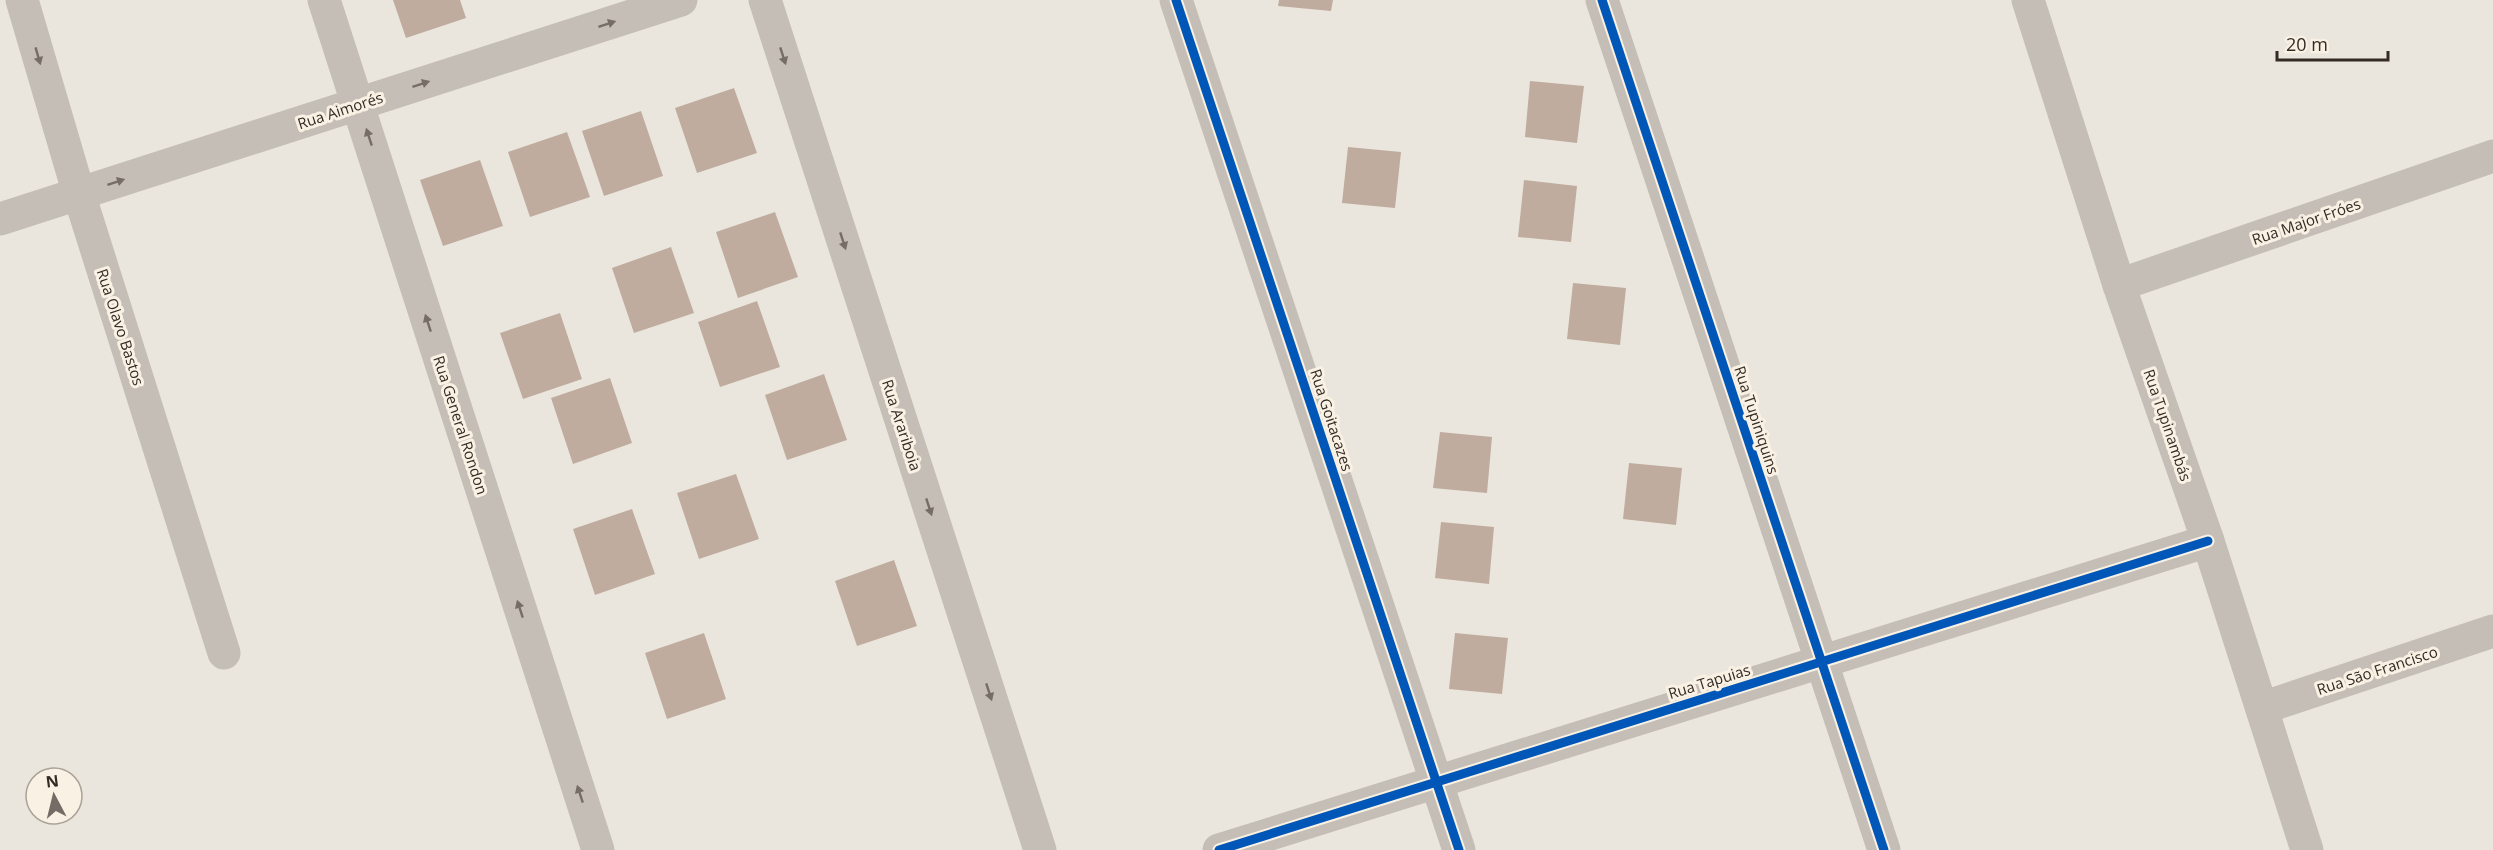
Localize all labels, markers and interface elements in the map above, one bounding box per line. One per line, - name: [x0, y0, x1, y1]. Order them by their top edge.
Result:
- one-way arrow: [598, 19, 616, 28]
- scale bar: [2277, 24, 2388, 62]
- text: 20 m: [2286, 32, 2328, 56]
- one-way arrow: [34, 47, 44, 65]
- one-way arrow: [779, 47, 788, 65]
- one-way arrow: [412, 78, 430, 88]
- street label: Rua Aimorés: [295, 87, 385, 133]
- one-way arrow: [363, 128, 373, 146]
- one-way arrow: [107, 177, 125, 186]
- street label: Rua Major Fróes: [2249, 193, 2363, 249]
- one-way arrow: [839, 232, 848, 250]
- street label: Rua Olavo Bastos: [93, 266, 149, 388]
- one-way arrow: [423, 314, 432, 332]
- street label: Rua General Rondon: [429, 353, 493, 497]
- street label: Rua Tupiniquins: [1730, 363, 1784, 477]
- street label: Rua Goitacazes: [1306, 366, 1358, 474]
- street label: Rua Tupinambás: [2139, 366, 2197, 484]
- street label: Rua Arariboia: [878, 377, 926, 473]
- one-way arrow: [924, 498, 934, 516]
- one-way arrow: [515, 600, 524, 618]
- street label: Rua São Francisco: [2314, 641, 2440, 699]
- street label: Rua Tapuias: [1665, 659, 1753, 703]
- one-way arrow: [984, 683, 994, 701]
- north arrow: [24, 766, 84, 826]
- text: N: [44, 769, 60, 793]
- one-way arrow: [574, 785, 584, 803]

